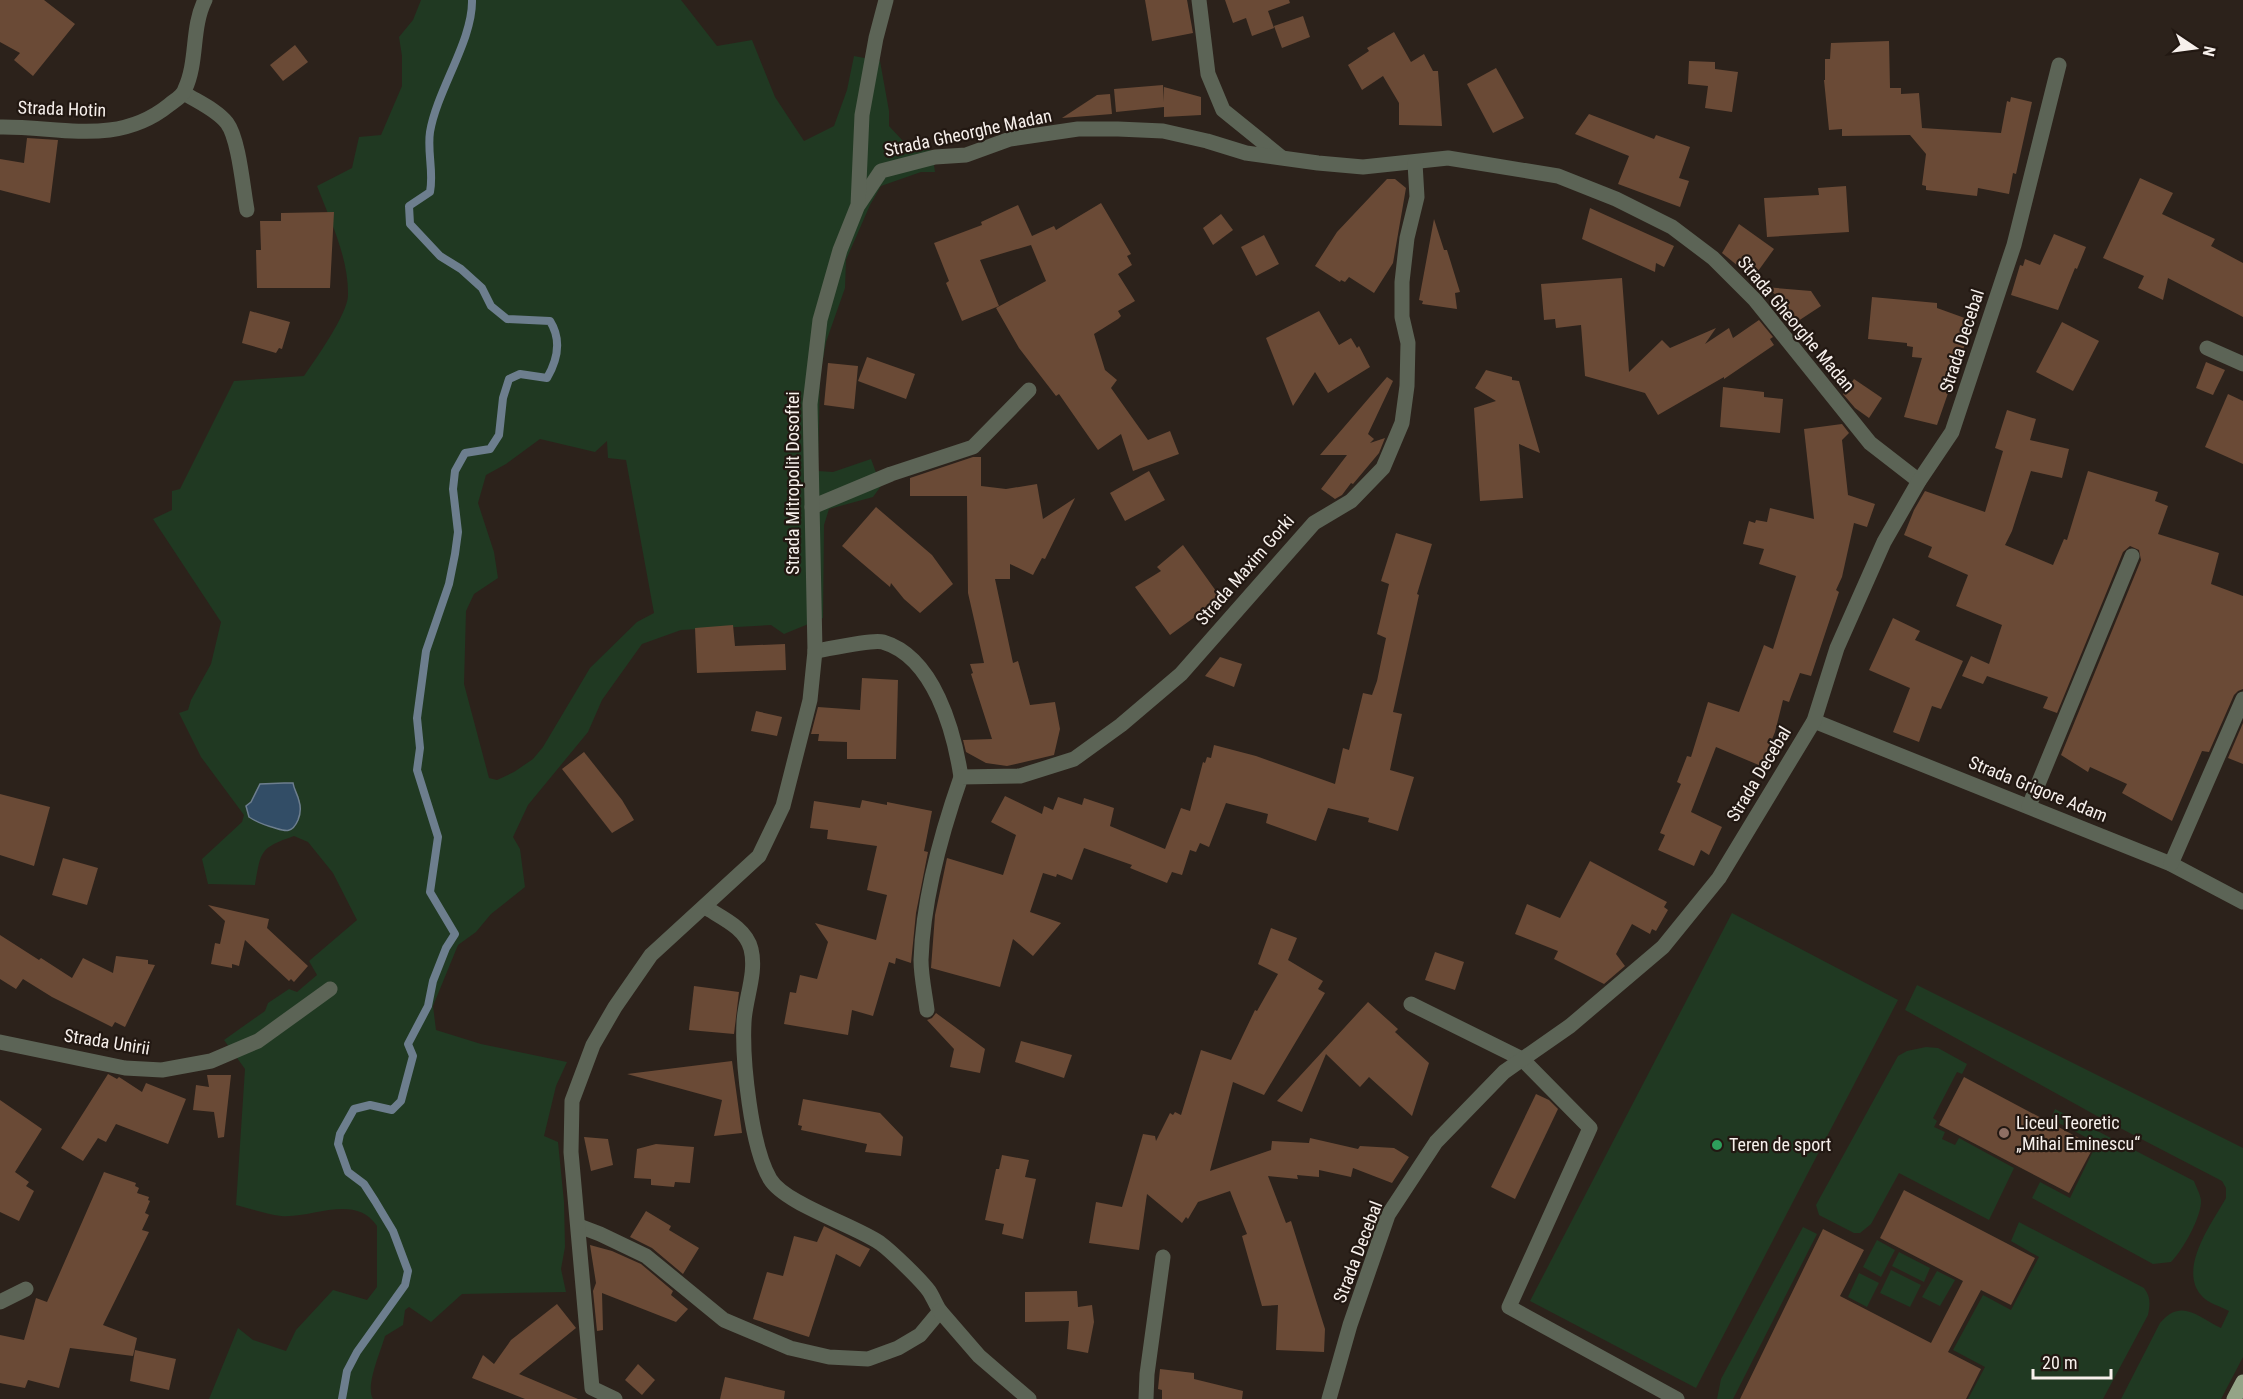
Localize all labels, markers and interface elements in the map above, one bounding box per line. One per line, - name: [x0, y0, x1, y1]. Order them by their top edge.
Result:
- north arrow: [2165, 18, 2225, 78]
- text: N: [2199, 44, 2219, 58]
- street label: Strada Hotin: [17, 96, 107, 121]
- street label: Strada Gheorghe Madan: [882, 104, 1054, 161]
- street label: Strada Gheorghe Madan: [1733, 251, 1859, 396]
- street label: Strada Decebal: [1935, 287, 1988, 395]
- street label: Strada Mitropolit Dosoftei: [782, 391, 803, 575]
- street label: Strada Maxim Gorki: [1191, 510, 1298, 629]
- street label: Strada Decebal: [1722, 722, 1795, 825]
- street label: Strada Grigore Adam: [1966, 751, 2111, 826]
- street label: Strada Unirii: [63, 1024, 152, 1059]
- place label: Liceul Teoretic „Mihai Eminescu“: [2016, 1112, 2140, 1154]
- marker: Liceul Teoretic „Mihai Eminescu“: [1997, 1126, 2011, 1140]
- place label: Teren de sport: [1729, 1134, 1831, 1155]
- marker: Teren de sport: [1710, 1138, 1724, 1152]
- street label: Strada Decebal: [1329, 1198, 1387, 1306]
- scale bar: [2033, 1342, 2111, 1380]
- text: 20 m: [2042, 1352, 2077, 1373]

